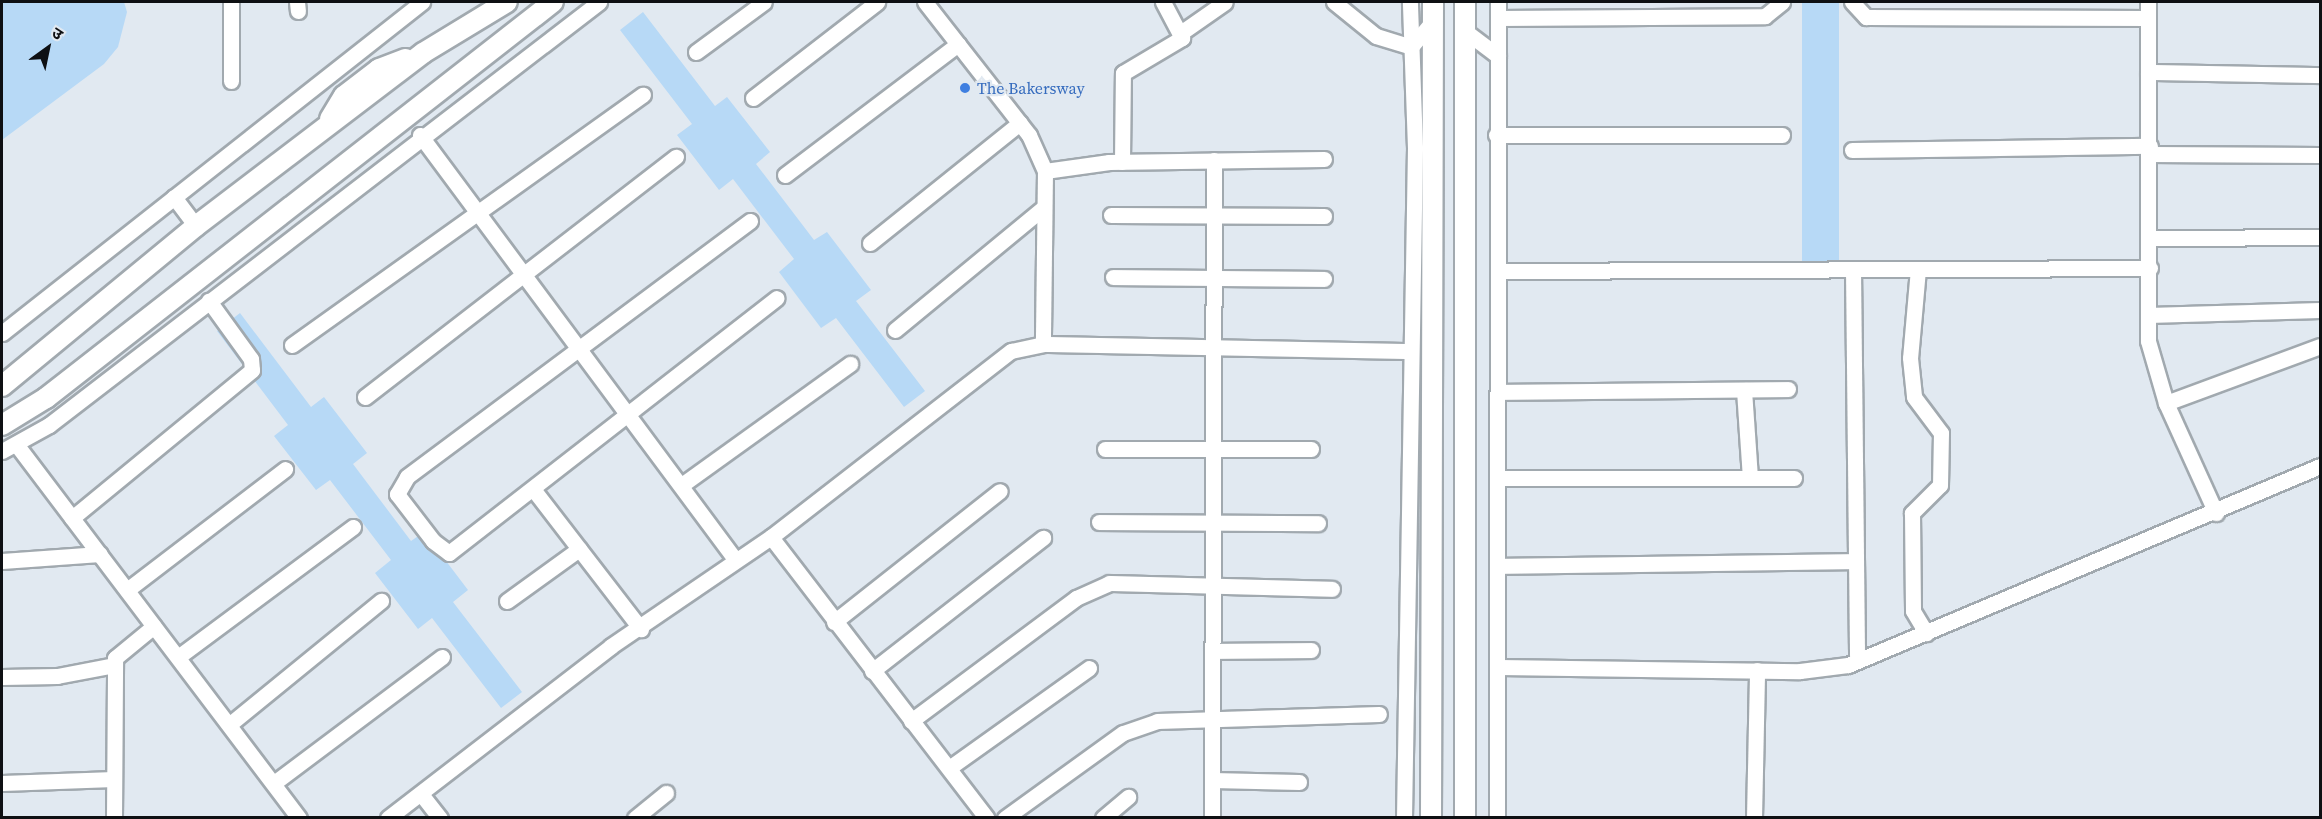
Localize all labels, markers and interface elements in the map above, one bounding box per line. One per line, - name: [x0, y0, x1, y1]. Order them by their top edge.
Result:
- north arrow: [18, 18, 78, 78]
- text: उ: [48, 21, 68, 45]
- place label: The Bakersway: [977, 78, 1085, 98]
- marker: The Bakersway: [958, 81, 972, 95]

